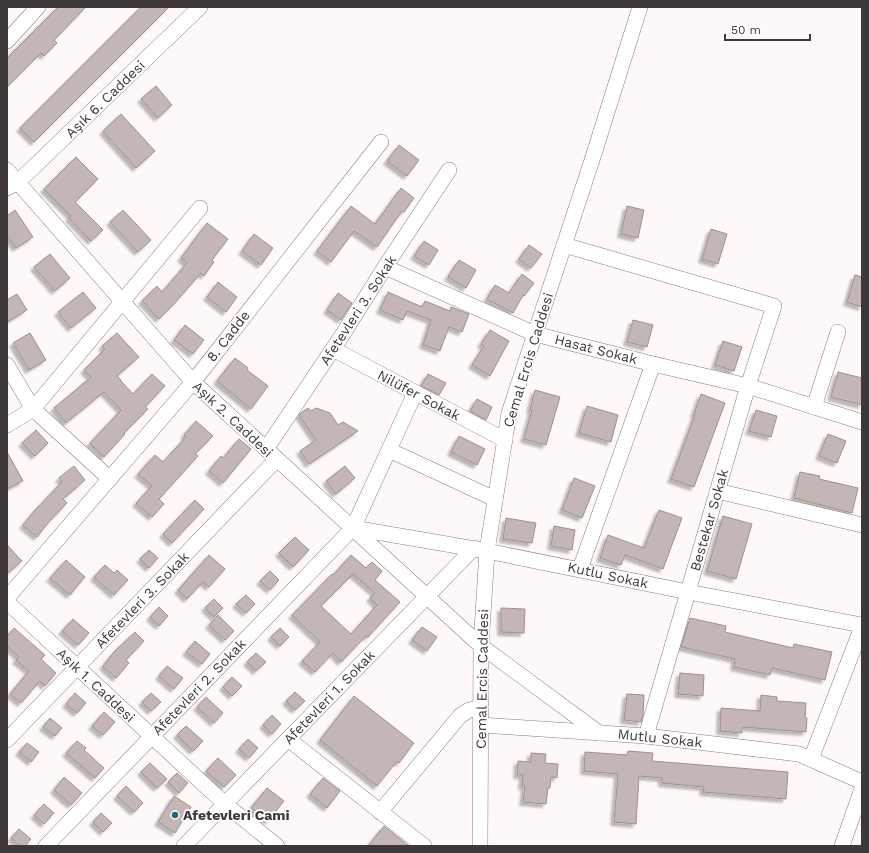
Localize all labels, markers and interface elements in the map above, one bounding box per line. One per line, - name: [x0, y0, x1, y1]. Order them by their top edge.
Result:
- scale bar: [725, 16, 810, 42]
- text: 50 m: [731, 23, 761, 37]
- street label: Aşık 6. Caddesi: [62, 57, 148, 141]
- street label: Afetevleri 3. Sokak: [317, 252, 399, 368]
- street label: Cemal Ercis Caddesi: [500, 291, 556, 429]
- street label: 8. Cadde: [203, 307, 253, 365]
- street label: Hasat Sokak: [553, 331, 639, 367]
- street label: Nilüfer Sokak: [375, 366, 463, 424]
- street label: Aşık 2. Caddesi: [190, 378, 276, 460]
- street label: Bestekar Sokak: [687, 467, 731, 573]
- street label: Afetevleri 3. Sokak: [92, 549, 192, 651]
- street label: Kutlu Sokak: [566, 559, 650, 591]
- street label: Cemal Ercis Caddesi: [473, 609, 491, 749]
- street label: Afetevleri 2. Sokak: [149, 636, 249, 738]
- street label: Aşık 1. Caddesi: [54, 645, 138, 725]
- street label: Afetevleri 1. Sokak: [280, 647, 378, 747]
- street label: Mutlu Sokak: [617, 726, 703, 750]
- place label: Afetevleri Cami: [183, 807, 290, 823]
- marker: Afetevleri Cami: [170, 810, 180, 820]

